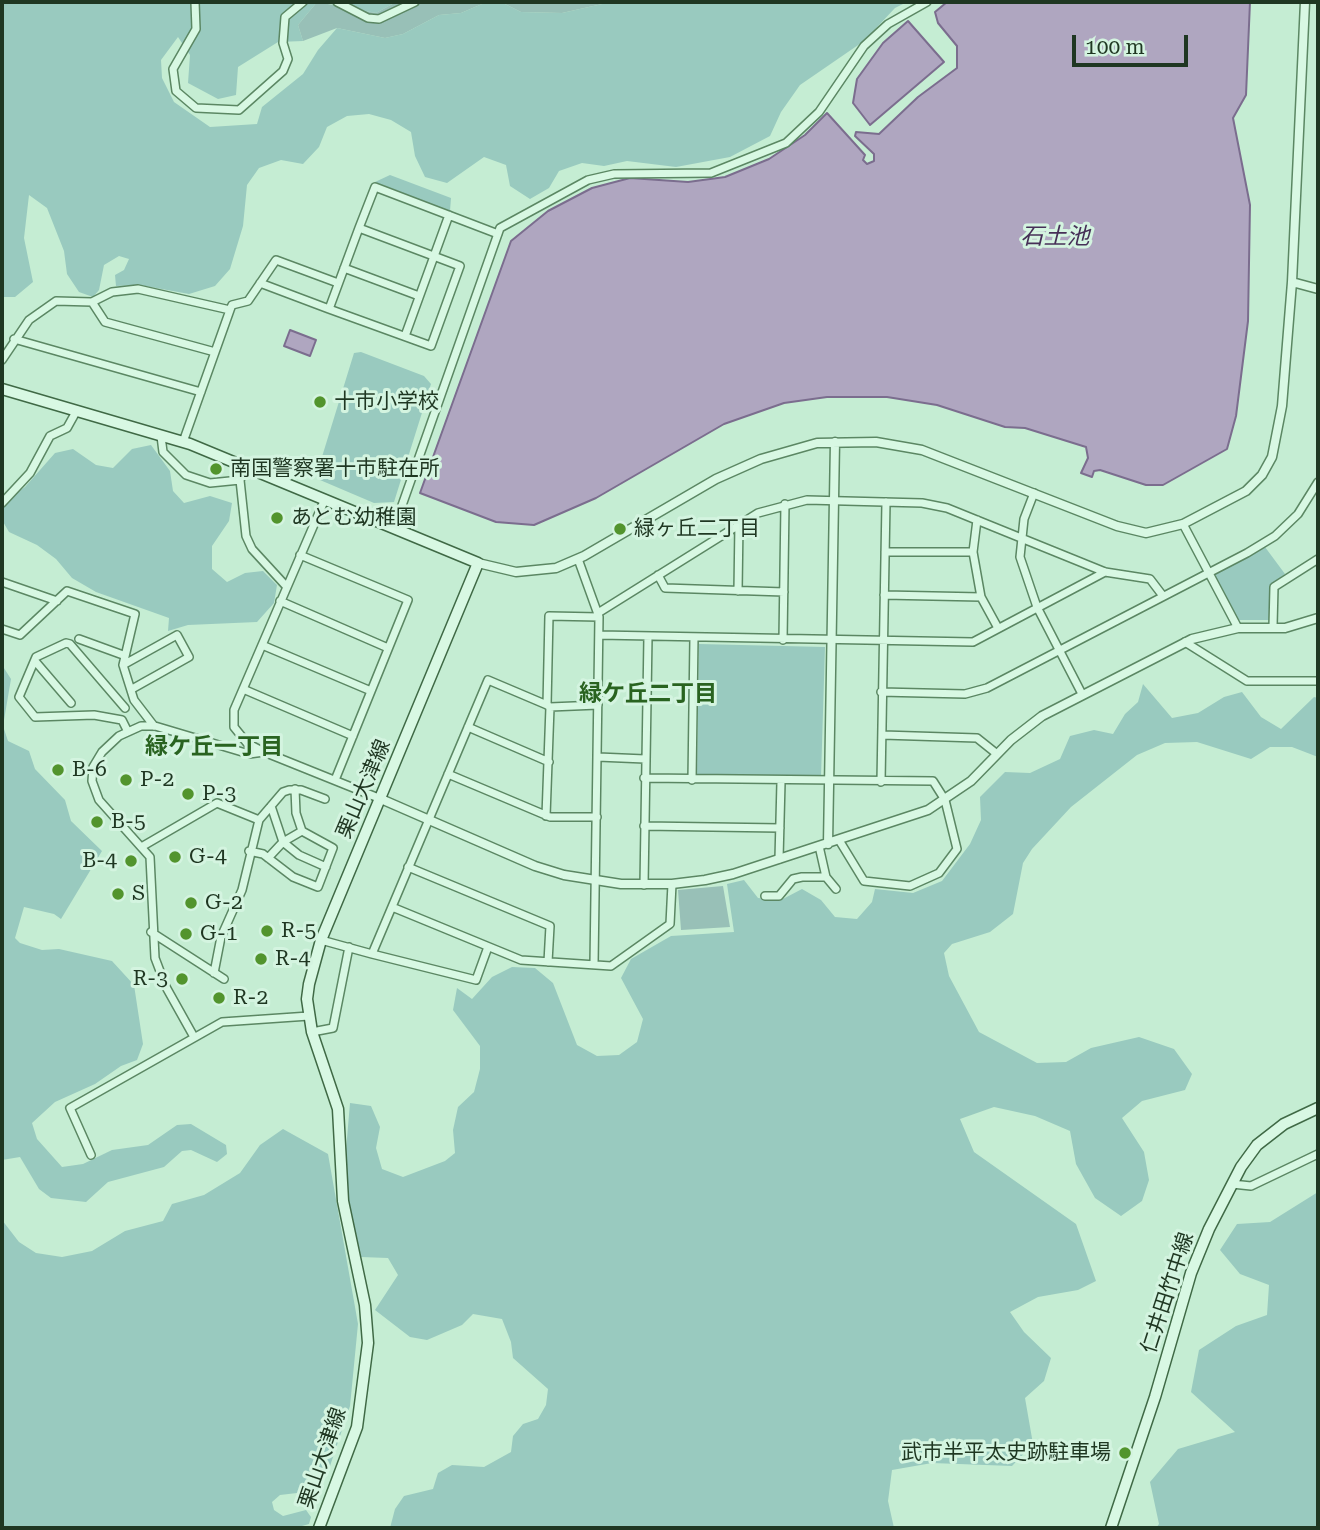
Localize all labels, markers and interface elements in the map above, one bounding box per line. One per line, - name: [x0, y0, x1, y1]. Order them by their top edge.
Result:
- scale bar: [1075, 21, 1190, 65]
- text: 100 m: [1085, 35, 1145, 59]
- water label: 石土池: [1021, 223, 1089, 251]
- place label: 十市小学校: [334, 389, 439, 415]
- marker: 十市小学校: [312, 394, 328, 410]
- place label: 南国警察署十市駐在所: [230, 456, 440, 482]
- marker: 南国警察署十市駐在所: [208, 461, 224, 477]
- place label: あとむ幼稚園: [291, 505, 417, 531]
- marker: あとむ幼稚園: [269, 510, 285, 526]
- place label: 緑ヶ丘二丁目: [634, 516, 760, 542]
- marker: 緑ヶ丘二丁目: [612, 521, 628, 537]
- district label: 緑ケ丘二丁目: [579, 680, 717, 708]
- district label: 緑ケ丘一丁目: [145, 733, 283, 761]
- street label: 栗山大津線: [332, 736, 396, 842]
- place label: B-6: [72, 757, 107, 783]
- marker: B-6: [50, 762, 66, 778]
- place label: P-2: [140, 767, 174, 793]
- marker: P-2: [118, 772, 134, 788]
- place label: P-3: [202, 781, 236, 807]
- marker: P-3: [180, 786, 196, 802]
- place label: B-5: [111, 809, 146, 835]
- marker: B-5: [89, 814, 105, 830]
- place label: G-4: [189, 844, 227, 870]
- place label: B-4: [82, 848, 117, 874]
- marker: G-4: [167, 849, 183, 865]
- marker: B-4: [123, 853, 139, 869]
- place label: S: [132, 881, 145, 907]
- marker: S: [110, 886, 126, 902]
- place label: G-2: [205, 890, 243, 916]
- marker: G-2: [183, 895, 199, 911]
- place label: R-5: [281, 918, 316, 944]
- place label: G-1: [200, 921, 238, 947]
- marker: R-5: [259, 923, 275, 939]
- marker: G-1: [178, 926, 194, 942]
- place label: R-4: [275, 946, 310, 972]
- marker: R-4: [253, 951, 269, 967]
- place label: R-3: [133, 966, 168, 992]
- marker: R-3: [174, 971, 190, 987]
- place label: R-2: [233, 985, 268, 1011]
- marker: R-2: [211, 990, 227, 1006]
- street label: 仁井田竹中線: [1137, 1229, 1199, 1357]
- street label: 栗山大津線: [294, 1404, 352, 1512]
- place label: 武市半平太史跡駐車場: [901, 1440, 1111, 1466]
- marker: 武市半平太史跡駐車場: [1117, 1445, 1133, 1461]

